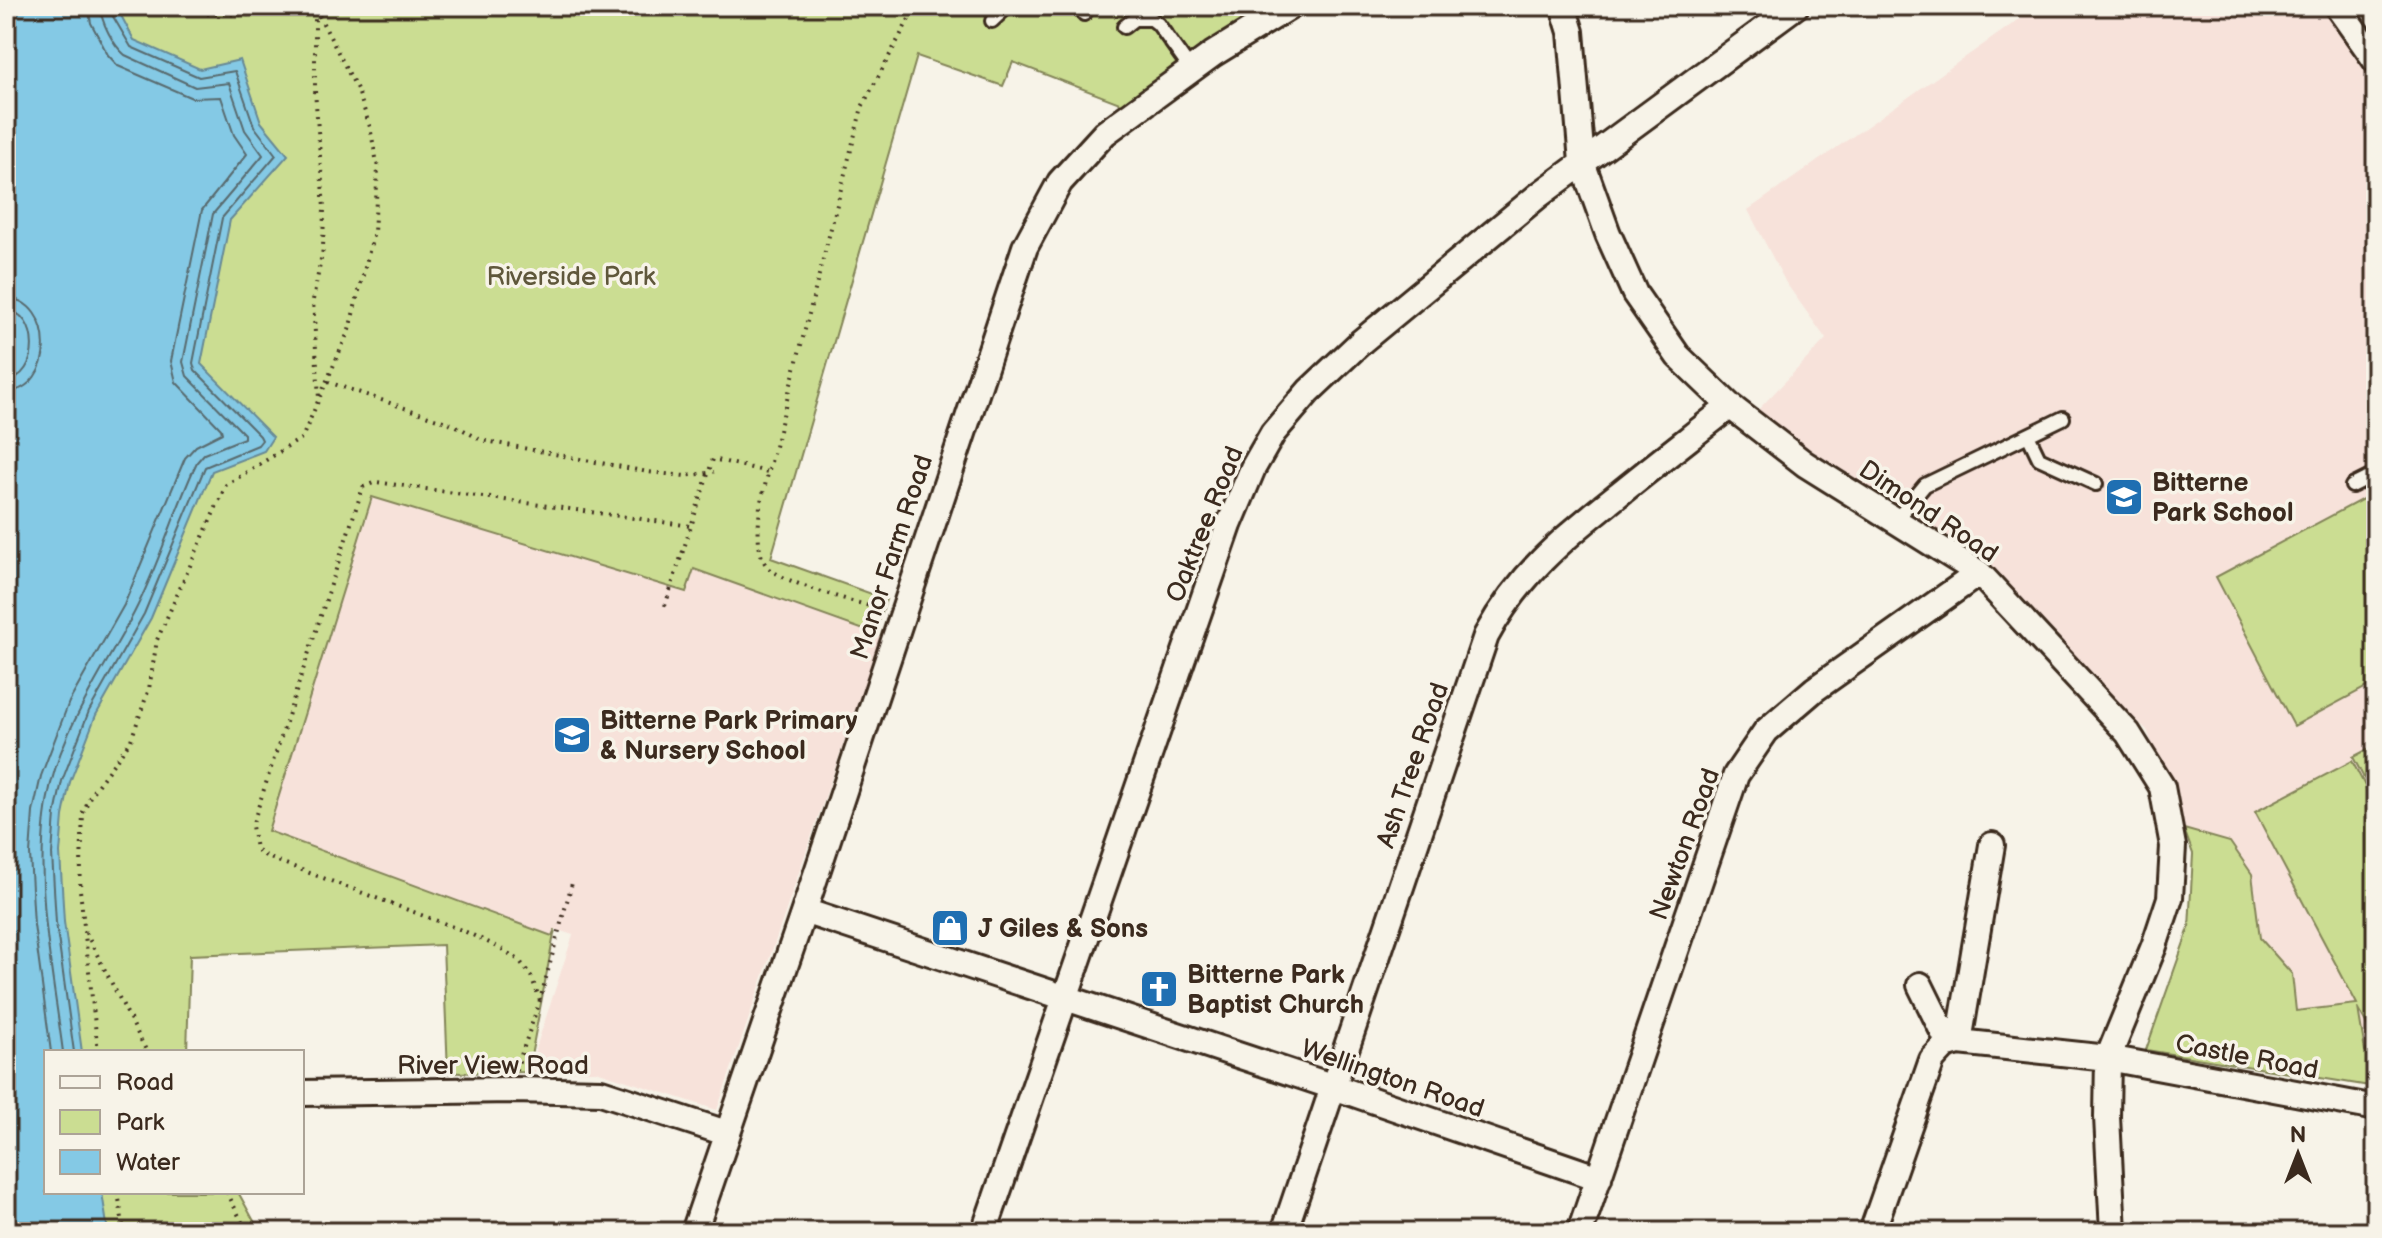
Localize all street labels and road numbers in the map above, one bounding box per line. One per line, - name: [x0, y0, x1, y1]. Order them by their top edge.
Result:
- street label: Oaktree Road: [1160, 442, 1251, 607]
- street label: Manor Farm Road: [845, 451, 940, 664]
- street label: Dimond Road: [1853, 454, 2003, 570]
- street label: Ash Tree Road: [1371, 679, 1456, 852]
- street label: Newton Road: [1644, 764, 1727, 925]
- street label: Castle Road: [2173, 1028, 2321, 1087]
- street label: Wellington Road: [1297, 1034, 1488, 1125]
- street label: River View Road: [397, 1051, 589, 1082]

